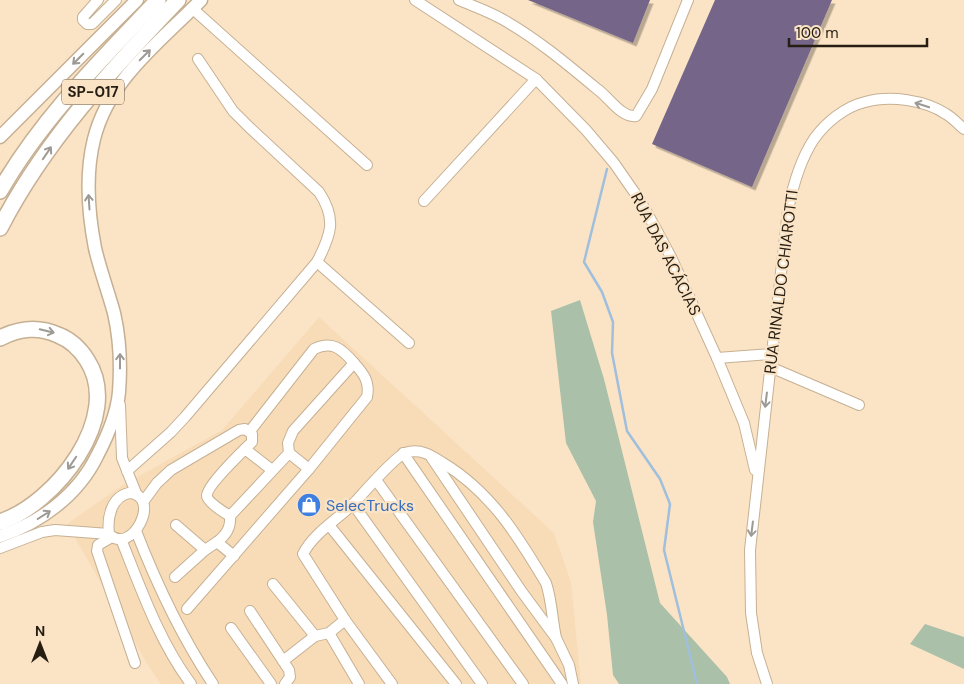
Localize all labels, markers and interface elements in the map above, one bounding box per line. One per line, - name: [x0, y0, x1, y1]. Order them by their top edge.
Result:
- scale bar: [789, 15, 926, 47]
- text: 100 m: [796, 23, 839, 43]
- one-way arrow: [139, 49, 151, 61]
- one-way arrow: [72, 53, 84, 65]
- road number: SP-017: [62, 80, 124, 104]
- one-way arrow: [915, 99, 931, 109]
- one-way arrow: [42, 146, 52, 160]
- street label: RUA DAS ACÁCIAS: [626, 189, 706, 319]
- street label: RUA RINALDO CHIAROTTI: [759, 189, 803, 375]
- one-way arrow: [84, 194, 94, 210]
- one-way arrow: [38, 327, 54, 337]
- one-way arrow: [115, 353, 125, 369]
- one-way arrow: [761, 392, 771, 408]
- one-way arrow: [67, 456, 77, 470]
- shop icon: SelecTrucks: [296, 492, 322, 518]
- place label: SelecTrucks: [326, 495, 414, 516]
- one-way arrow: [36, 509, 50, 519]
- one-way arrow: [747, 521, 757, 537]
- north arrow: [15, 619, 65, 669]
- text: N: [35, 622, 45, 640]

